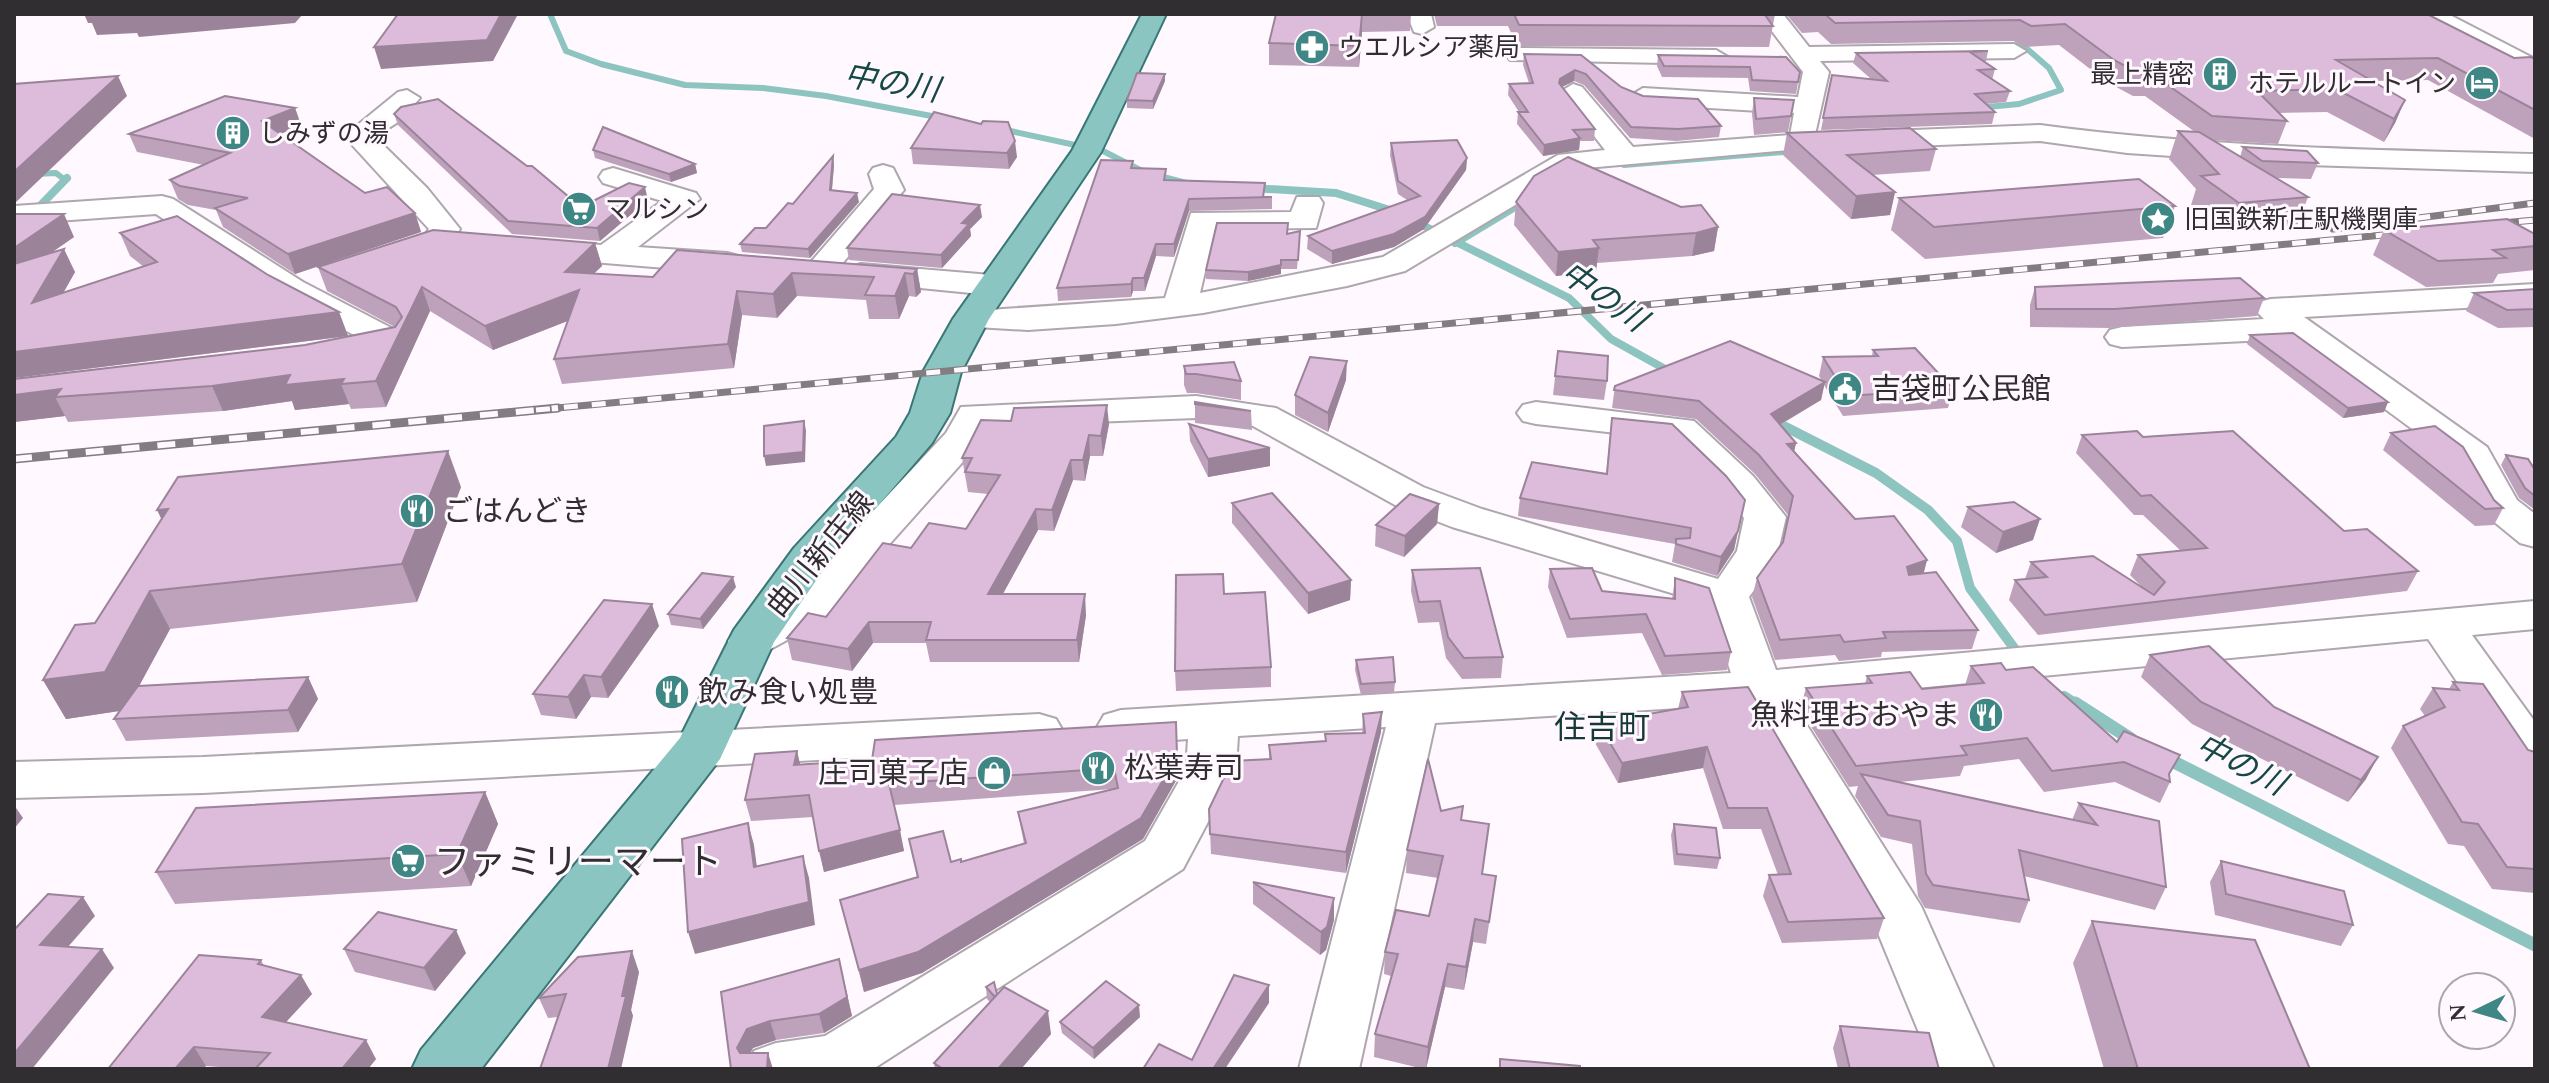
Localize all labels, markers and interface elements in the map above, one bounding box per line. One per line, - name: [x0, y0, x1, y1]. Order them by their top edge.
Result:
- pharmacy icon: ウエルシア薬局: [1293, 28, 1331, 66]
- place label: ウエルシア薬局: [1338, 28, 1520, 68]
- water label: 中の川: [840, 51, 946, 116]
- place label: 最上精密: [2090, 55, 2194, 95]
- building icon: 最上精密: [2201, 55, 2239, 93]
- place label: ホテルルートイン: [2248, 64, 2456, 104]
- hotel icon: ホテルルートイン: [2463, 64, 2501, 102]
- building icon: しみずの湯: [214, 114, 252, 152]
- place label: しみずの湯: [259, 114, 389, 154]
- supermarket icon: マルシン: [560, 190, 598, 228]
- place label: マルシン: [605, 190, 709, 230]
- place icon: 旧国鉄新庄駅機関庫: [2139, 200, 2177, 238]
- place label: 旧国鉄新庄駅機関庫: [2184, 200, 2418, 240]
- water label: 中の川: [1550, 250, 1659, 347]
- place label: 吉袋町公民館: [1871, 367, 2051, 413]
- public building icon: 吉袋町公民館: [1826, 370, 1864, 408]
- street label: 曲川新庄線: [756, 482, 886, 627]
- place label: ごはんどき: [443, 489, 591, 535]
- restaurant icon: ごはんどき: [398, 492, 436, 530]
- place label: 飲み食い処豊: [698, 670, 878, 716]
- restaurant icon: 飲み食い処豊: [653, 673, 691, 711]
- place label: 魚料理おおやま: [1750, 693, 1960, 739]
- restaurant icon: 魚料理おおやま: [1967, 696, 2005, 734]
- district label: 住吉町: [1554, 704, 1650, 753]
- water label: 中の川: [2186, 722, 2297, 810]
- place label: 松葉寿司: [1124, 746, 1244, 792]
- restaurant icon: 松葉寿司: [1079, 749, 1117, 787]
- place label: 庄司菓子店: [818, 751, 968, 797]
- shop icon: 庄司菓子店: [975, 754, 1013, 792]
- place label: ファミリーマート: [434, 836, 722, 891]
- supermarket icon: ファミリーマート: [389, 842, 427, 880]
- north arrow: [2437, 971, 2517, 1051]
- text: N: [2441, 1002, 2476, 1023]

